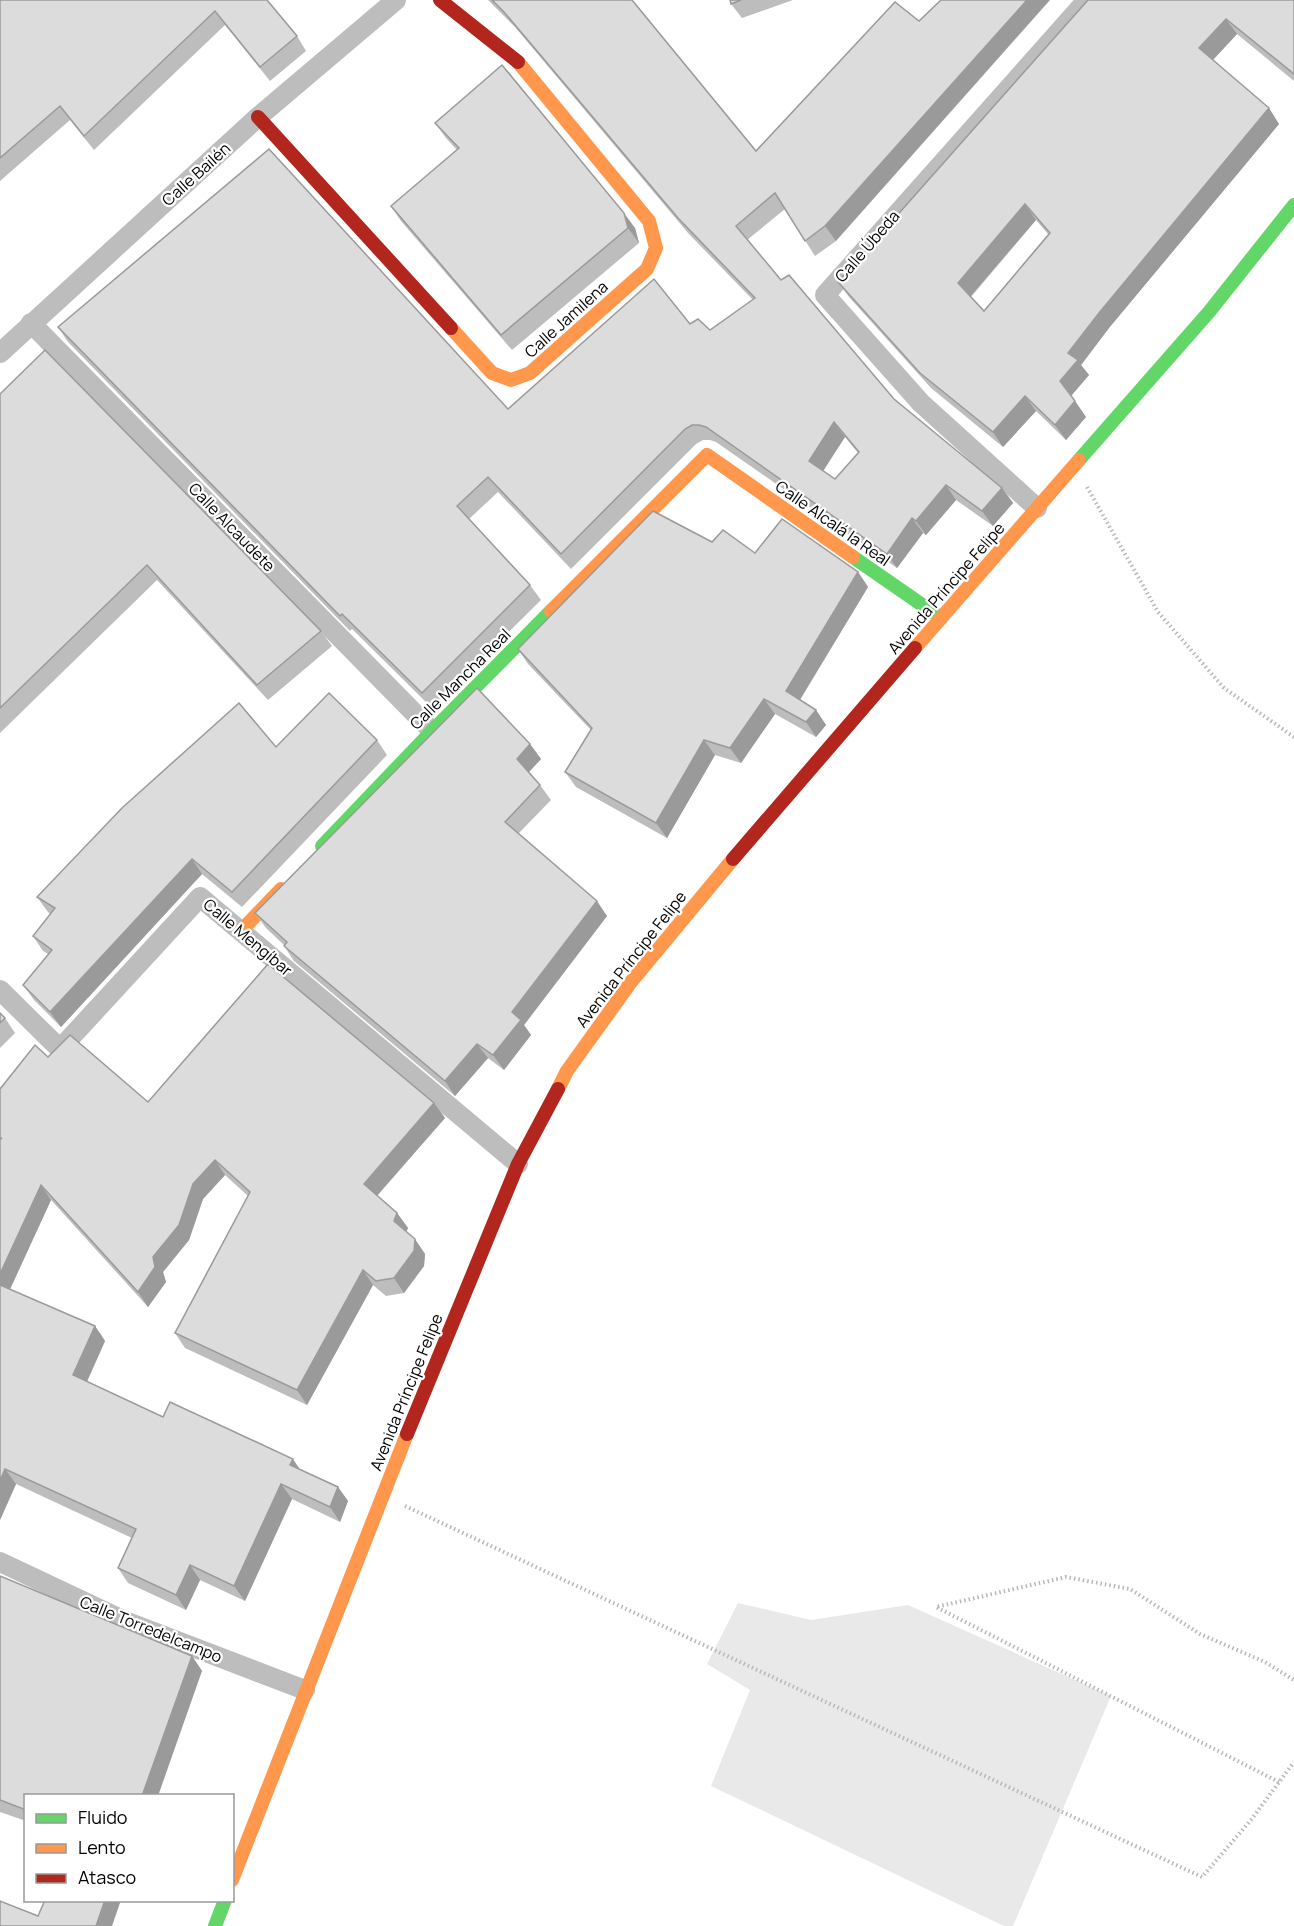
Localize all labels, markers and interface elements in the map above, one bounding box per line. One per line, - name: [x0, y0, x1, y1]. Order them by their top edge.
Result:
- street label: Calle Bailén: [157, 137, 235, 211]
- street label: Calle Úbeda: [830, 205, 904, 287]
- street label: Calle Jamilena: [520, 276, 612, 362]
- street label: Calle Alcalá la Real: [771, 475, 895, 571]
- street label: Calle Alcaudete: [184, 478, 280, 576]
- street label: Avenida Príncipe Felipe: [883, 518, 1009, 658]
- street label: Calle Mancha Real: [405, 624, 515, 734]
- street label: Avenida Príncipe Felipe: [571, 886, 691, 1032]
- street label: Calle Mengíbar: [199, 893, 297, 981]
- street label: Avenida Príncipe Felipe: [364, 1310, 448, 1474]
- street label: Calle Torredelcampo: [77, 1590, 225, 1668]
- legend: [24, 1794, 234, 1902]
- text: Fluido: [78, 1805, 127, 1829]
- text: Lento: [78, 1835, 126, 1859]
- text: Atasco: [78, 1865, 136, 1889]

